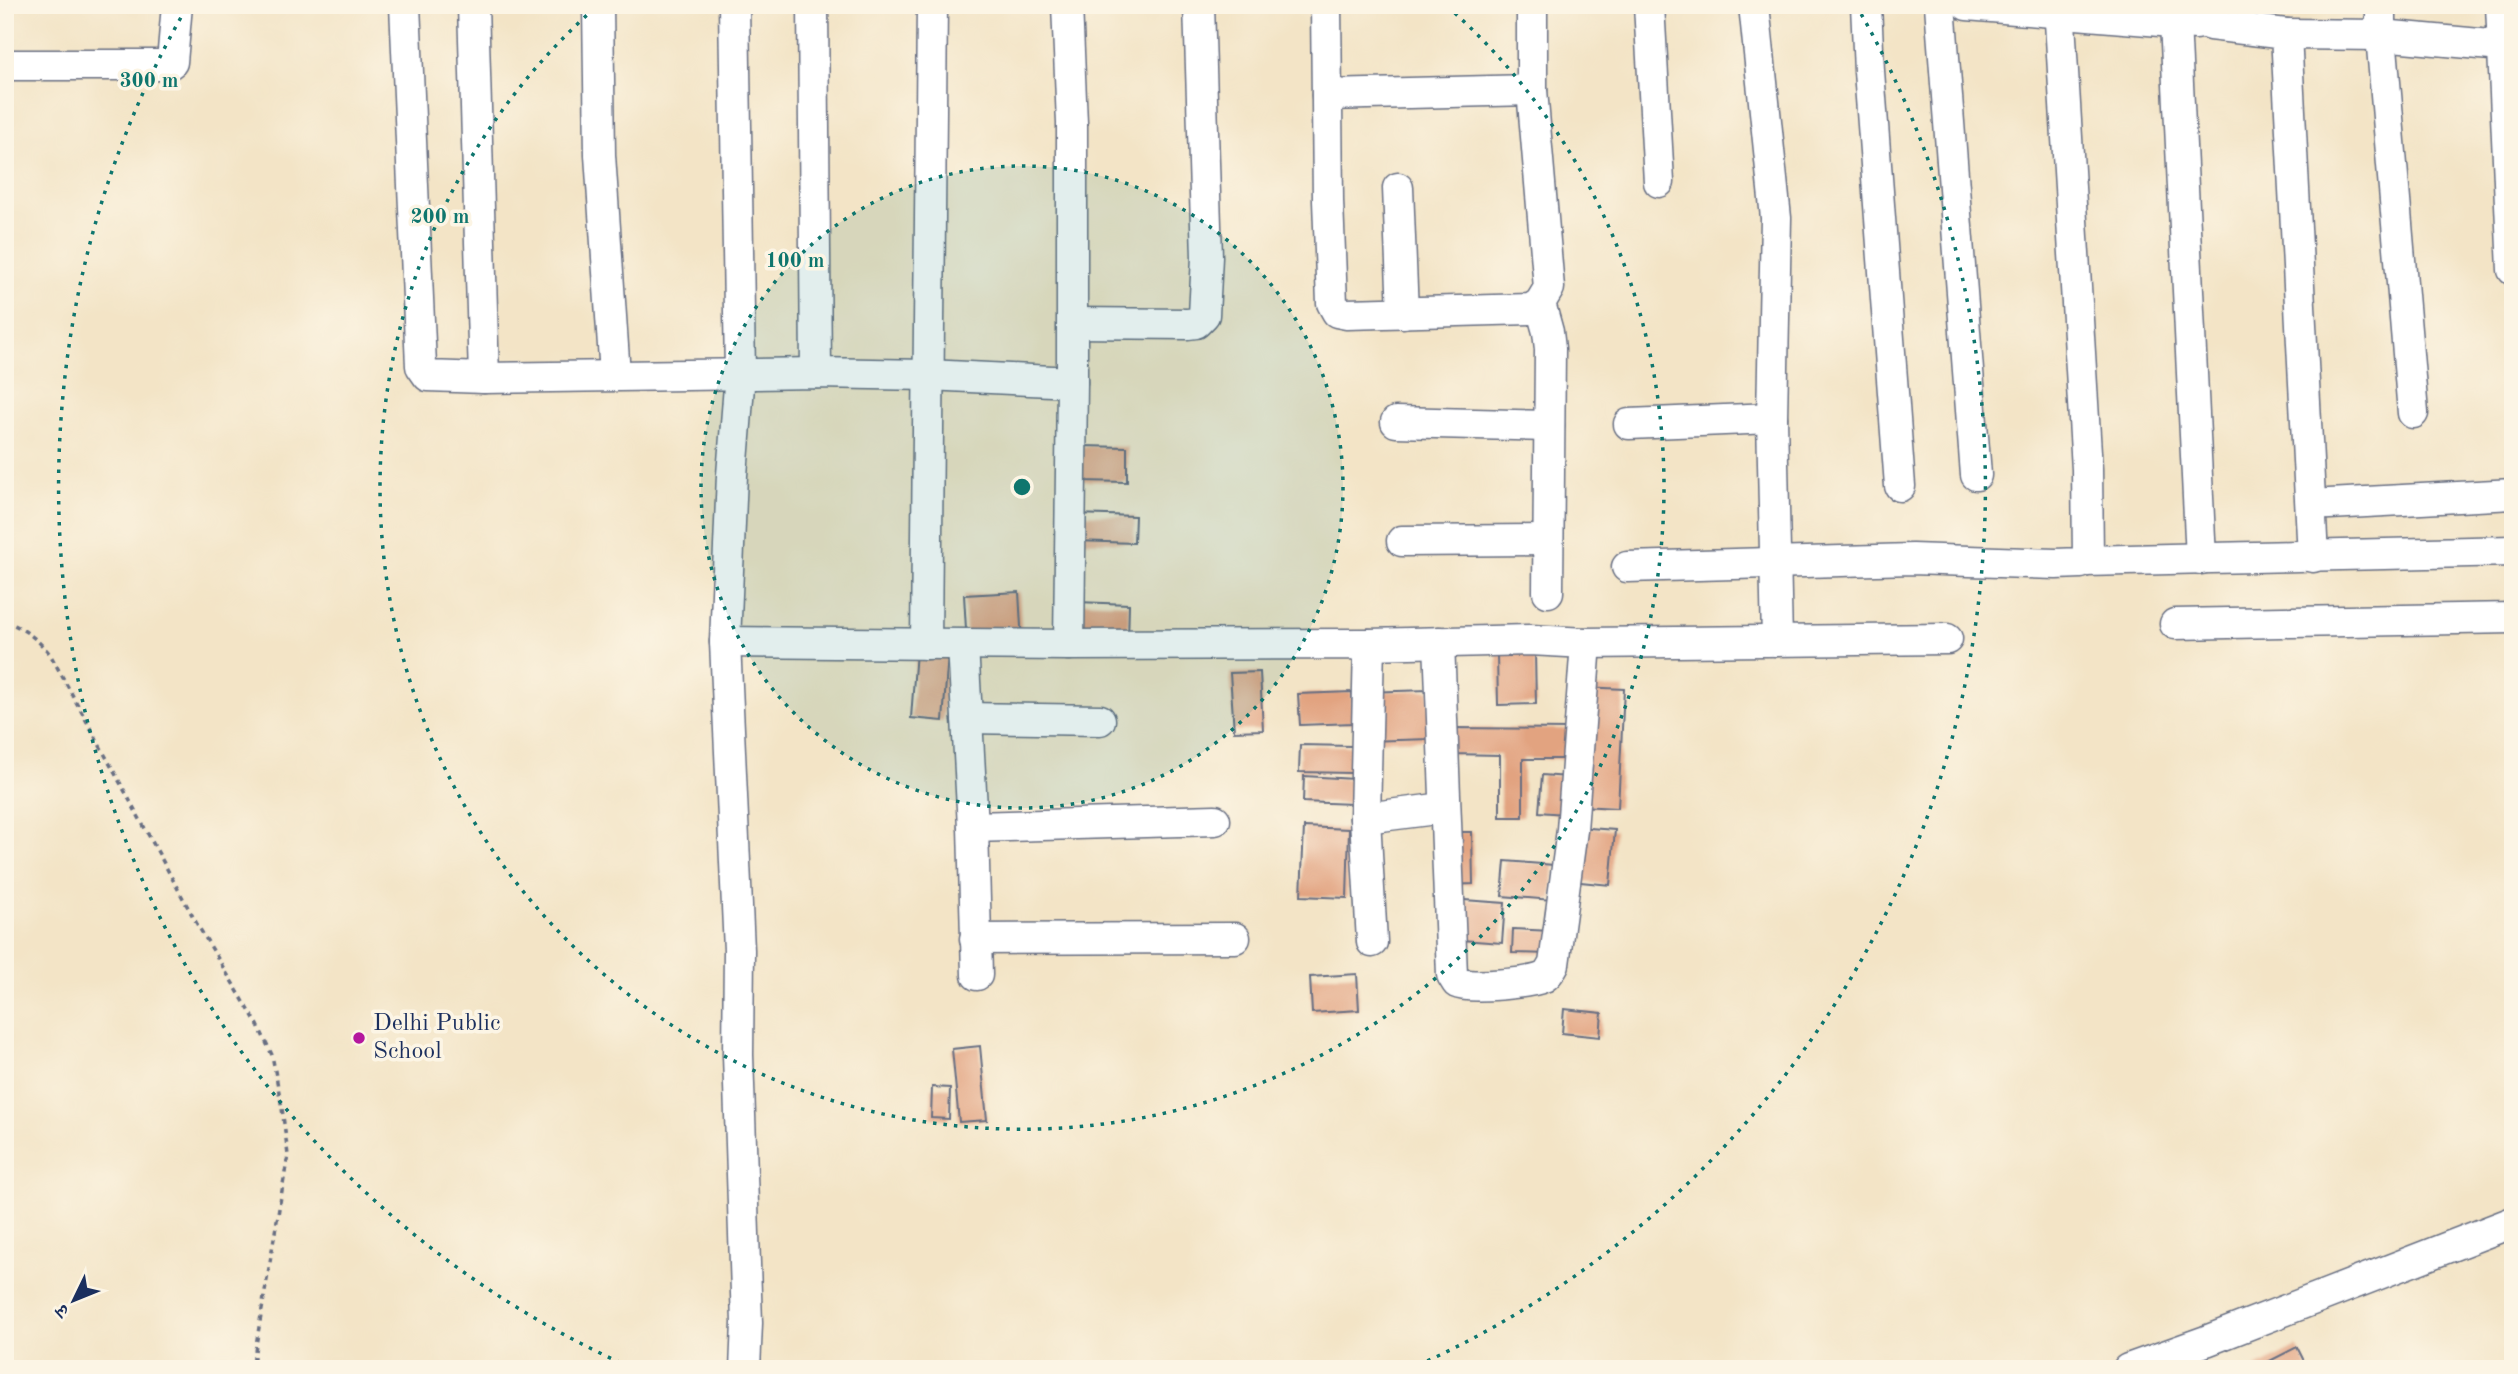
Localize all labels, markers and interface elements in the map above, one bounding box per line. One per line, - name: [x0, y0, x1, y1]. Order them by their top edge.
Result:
- text: 300 m: [119, 71, 179, 92]
- text: 200 m: [410, 207, 470, 228]
- text: 100 m: [765, 251, 825, 272]
- centre of rings: [1010, 475, 1034, 499]
- place label: Delhi Public School: [373, 1012, 500, 1064]
- marker: Delhi Public School: [351, 1030, 367, 1046]
- north arrow: [38, 1266, 108, 1336]
- text: उ: [52, 1299, 75, 1321]

